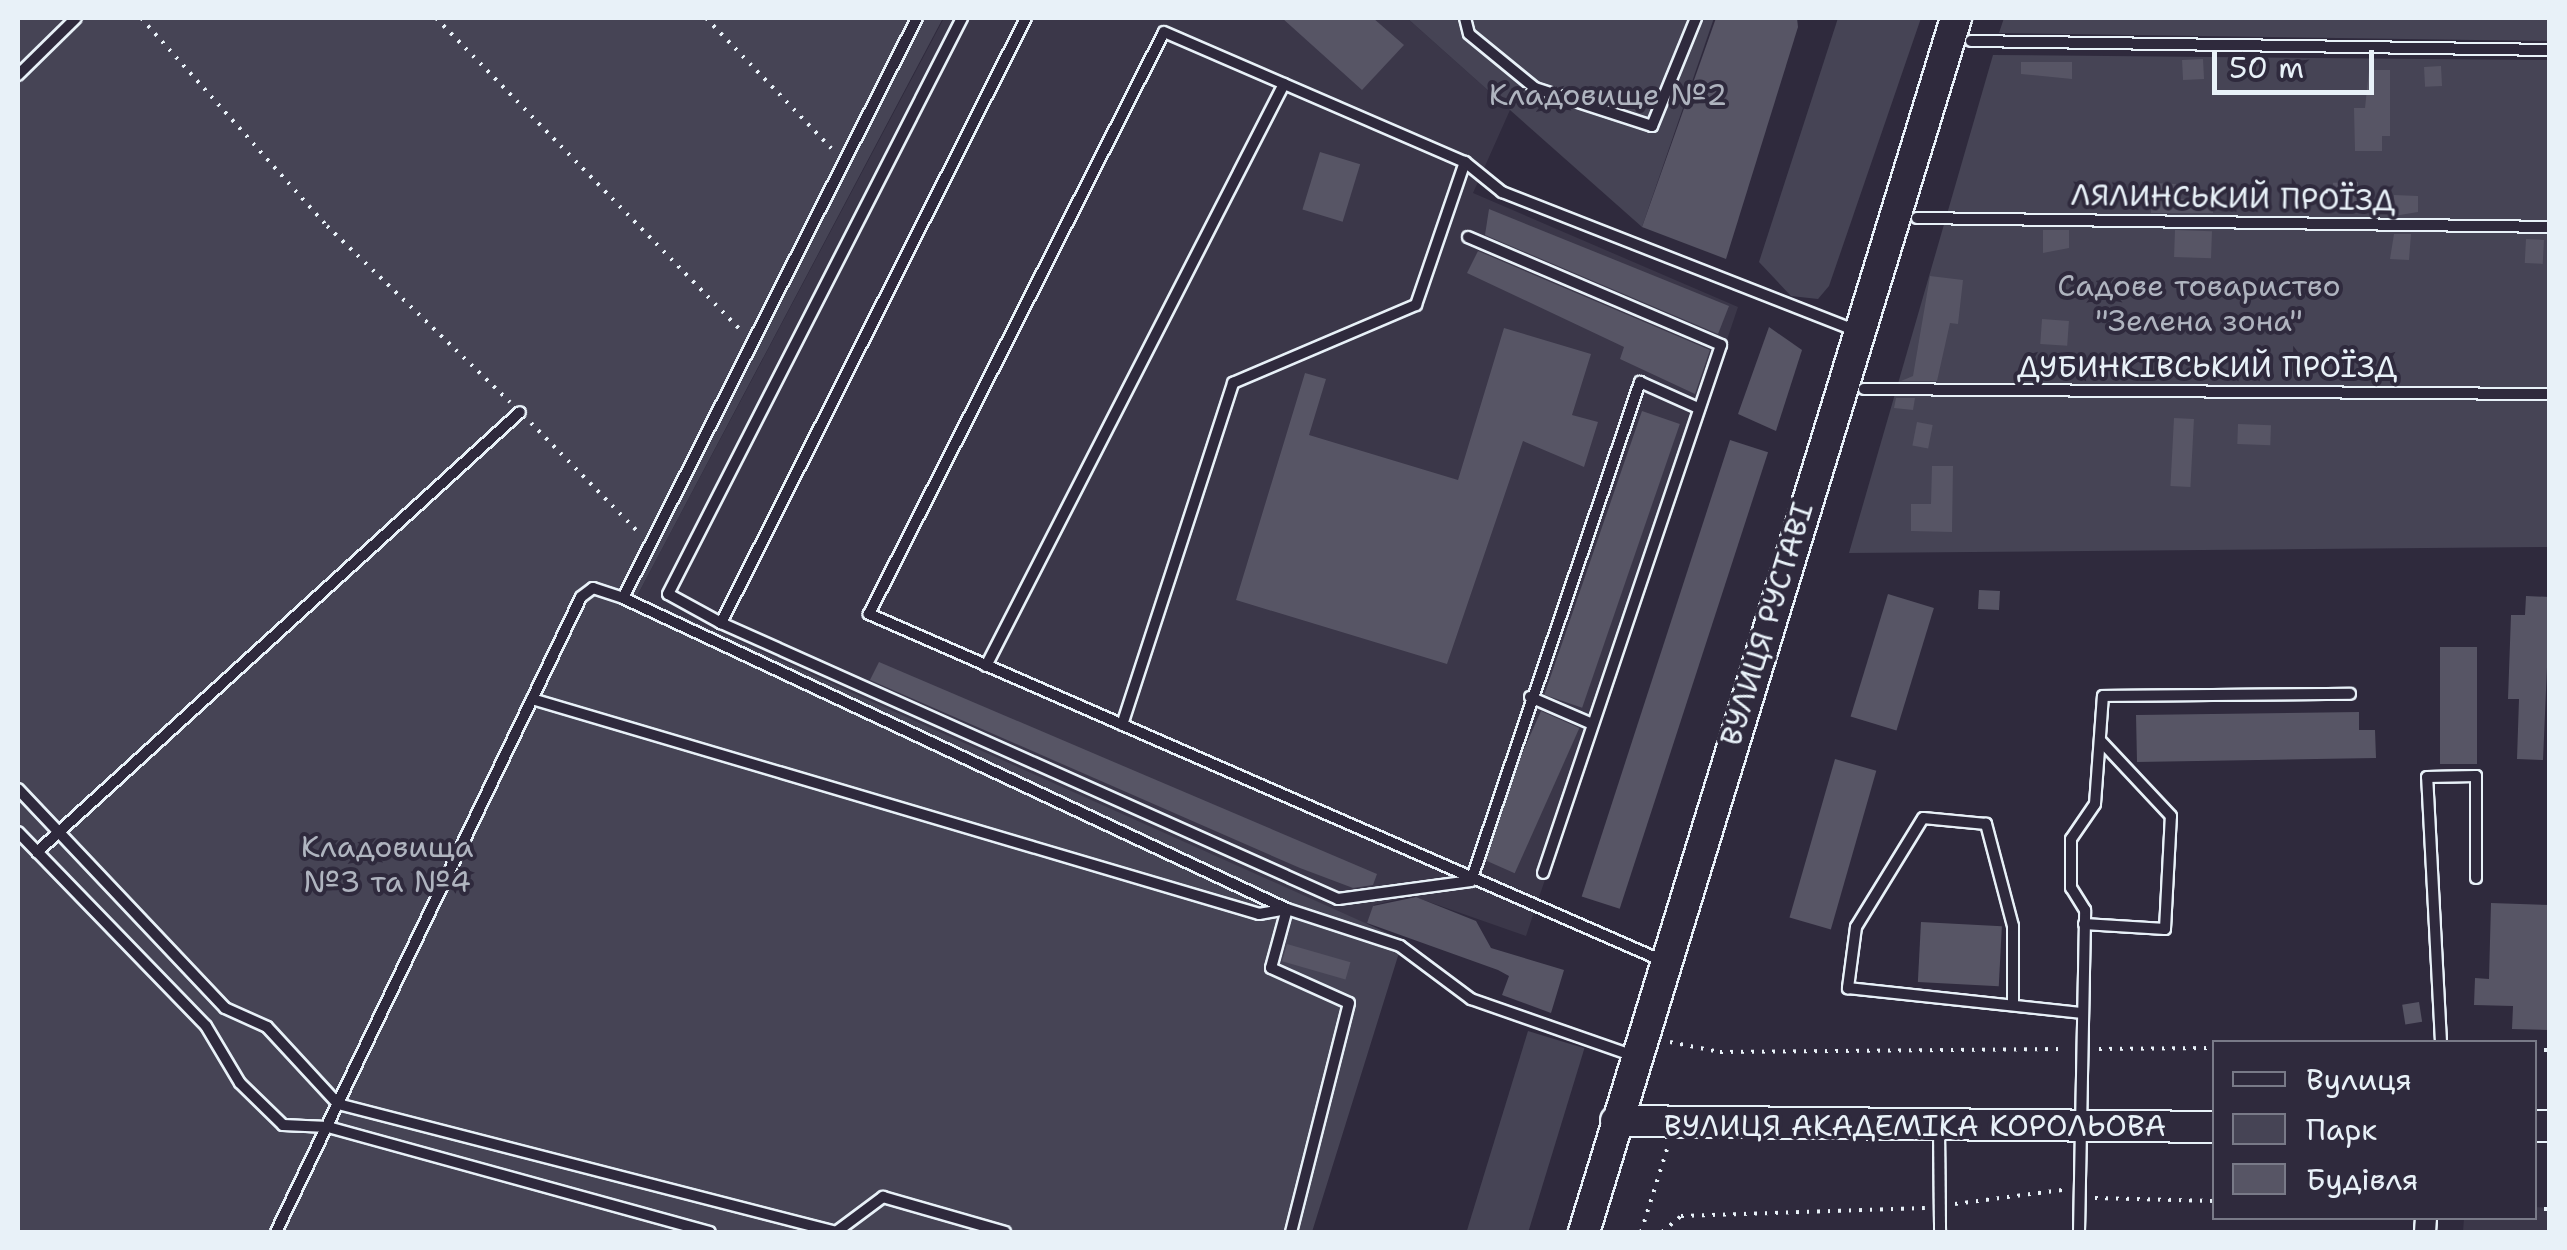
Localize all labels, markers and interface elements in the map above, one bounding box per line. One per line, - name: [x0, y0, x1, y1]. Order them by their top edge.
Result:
- scale bar: [2217, 30, 2380, 92]
- text: 50 m: [2229, 47, 2304, 88]
- park label: Кладовище №2: [1489, 77, 1727, 113]
- street label: ЛЯЛИНСЬКИЙ ПРОЇЗД: [2070, 177, 2396, 219]
- park label: Садове товариство "Зелена зона": [2057, 268, 2341, 338]
- street label: ДУБИНКІВСЬКИЙ ПРОЇЗД: [2017, 349, 2397, 385]
- street label: ВУЛИЦЯ РУСТАВІ: [1713, 498, 1821, 750]
- park label: Кладовища №3 та №4: [301, 829, 473, 900]
- legend: [2212, 1040, 2537, 1220]
- text: Вулиця: [2306, 1059, 2412, 1100]
- street label: ВУЛИЦЯ АКАДЕМІКА КОРОЛЬОВА: [1664, 1108, 2166, 1144]
- text: Парк: [2306, 1109, 2377, 1150]
- text: Будівля: [2306, 1159, 2419, 1200]

